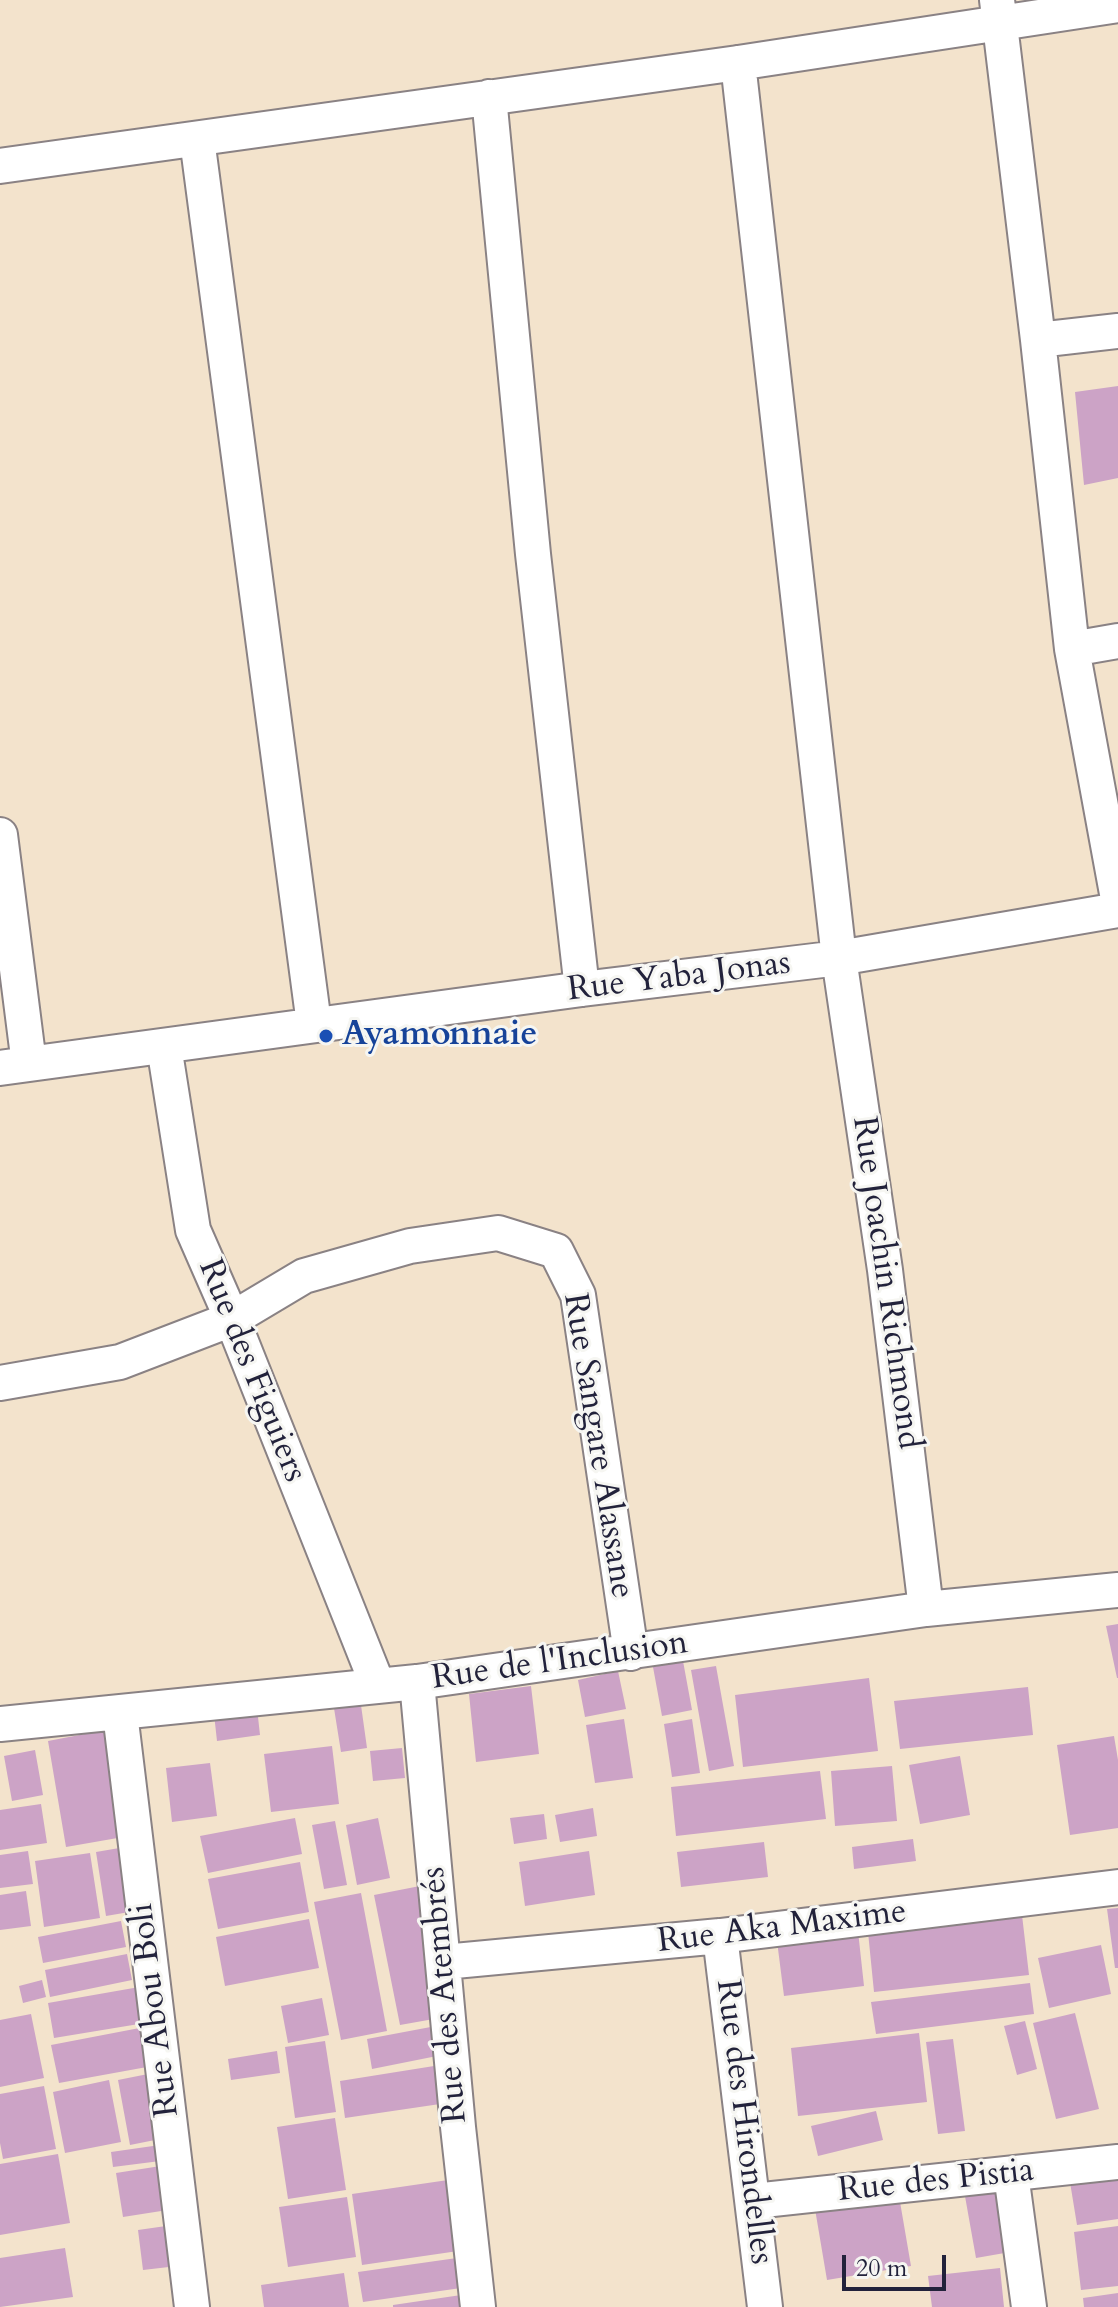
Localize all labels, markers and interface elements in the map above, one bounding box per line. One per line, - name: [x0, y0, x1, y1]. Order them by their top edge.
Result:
- street label: Rue Yaba Jonas: [565, 944, 793, 1012]
- place label: Ayamonnaie: [342, 1016, 537, 1056]
- marker: Ayamonnaie: [317, 1027, 335, 1045]
- street label: Rue Joachin Richmond: [841, 1114, 929, 1452]
- street label: Rue des Figuiers: [188, 1254, 314, 1488]
- street label: Rue Sangare Alassane: [553, 1291, 641, 1601]
- street label: Rue de l'Inclusion: [429, 1624, 691, 1700]
- street label: Rue des Atembrés: [414, 1865, 478, 2125]
- street label: Rue Aka Maxime: [655, 1892, 909, 1964]
- street label: Rue Abou Boli: [123, 1901, 189, 2119]
- street label: Rue des Hirondelles: [705, 1977, 781, 2267]
- street label: Rue des Pistia: [836, 2151, 1036, 2213]
- scale bar: [846, 2239, 950, 2289]
- text: 20 m: [856, 2252, 907, 2285]

